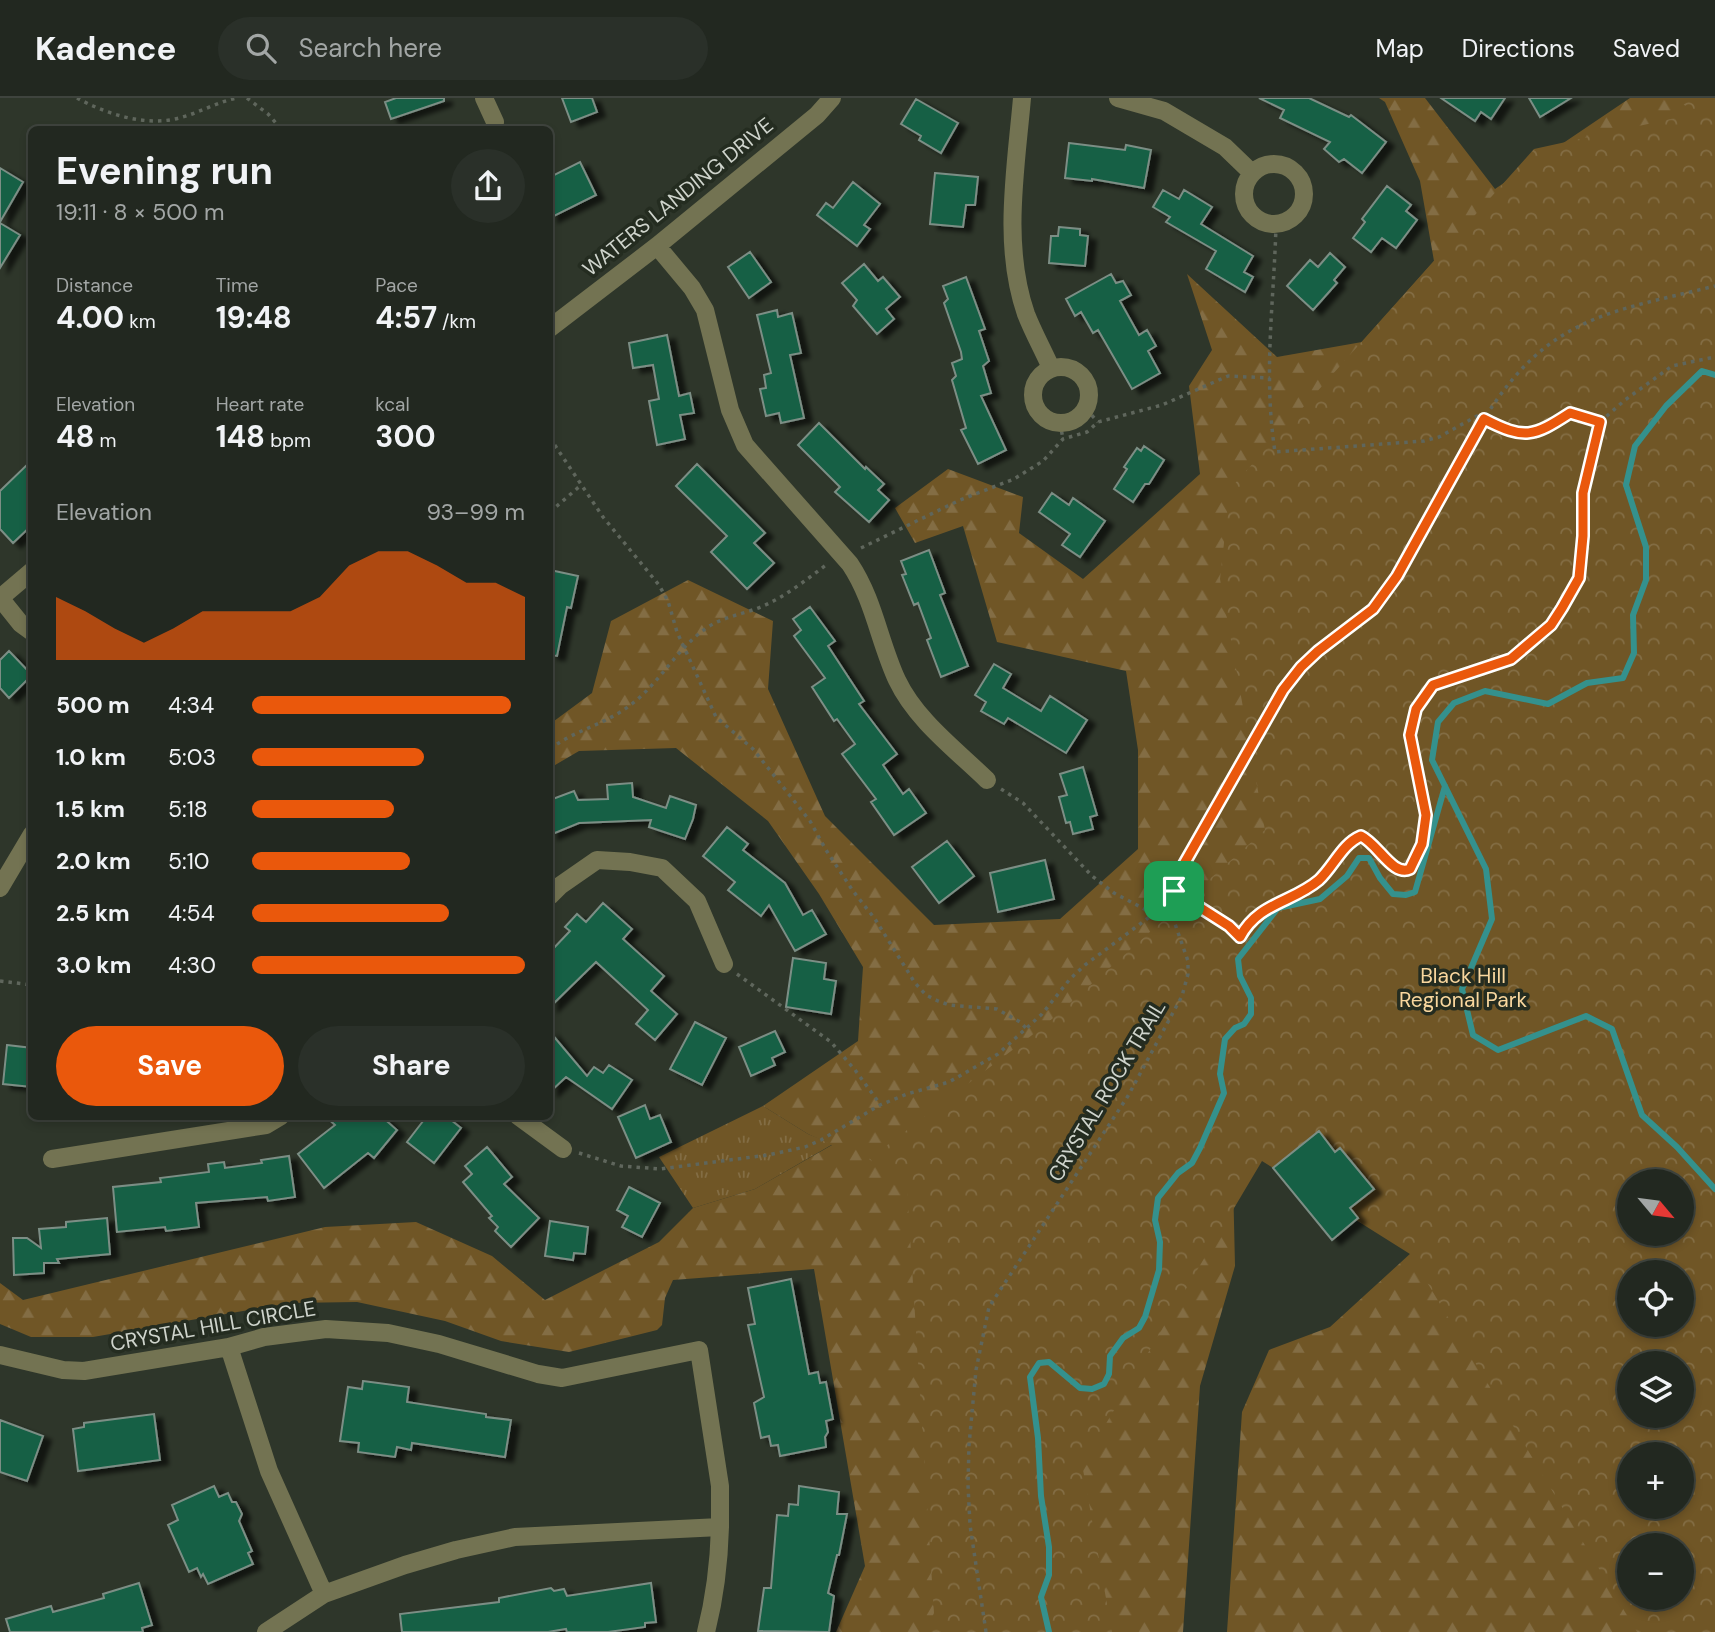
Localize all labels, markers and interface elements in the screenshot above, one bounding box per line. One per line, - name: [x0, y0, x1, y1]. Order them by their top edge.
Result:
- search box: [218, 17, 708, 80]
- text: Kadence: [35, 27, 176, 70]
- icon: search: [242, 29, 280, 67]
- text: Search here: [298, 31, 442, 65]
- text: Map: [1376, 33, 1424, 64]
- text: Directions: [1462, 33, 1575, 64]
- text: Saved: [1613, 33, 1680, 64]
- street label: WATERS LANDING DRIVE: [577, 111, 779, 283]
- text: Evening run: [56, 146, 273, 196]
- button: share: [451, 149, 525, 223]
- text: 19:11 · 8 × 500 m: [56, 197, 224, 227]
- text: Distance: [56, 273, 133, 298]
- text: Time: [216, 273, 259, 298]
- text: Pace: [375, 273, 418, 298]
- text: 4.00: [56, 298, 124, 337]
- text: 19:48: [216, 298, 292, 337]
- text: 4:57: [375, 298, 437, 337]
- text: km: [124, 309, 156, 334]
- text: /km: [437, 309, 476, 334]
- text: Elevation: [56, 392, 135, 417]
- text: Heart rate: [216, 392, 304, 417]
- text: kcal: [375, 392, 410, 417]
- text: 48: [56, 417, 95, 456]
- text: 148: [216, 417, 265, 456]
- text: 300: [375, 417, 436, 456]
- text: m: [95, 428, 116, 453]
- text: bpm: [265, 428, 311, 453]
- text: Elevation: [56, 497, 152, 527]
- text: 93–99 m: [426, 497, 525, 527]
- text: 500 m: [56, 690, 130, 720]
- text: 4:34: [168, 690, 214, 720]
- text: 1.0 km: [56, 742, 126, 772]
- text: 5:03: [168, 742, 216, 772]
- text: 1.5 km: [56, 794, 125, 824]
- text: 5:18: [168, 794, 208, 824]
- text: 2.0 km: [56, 846, 131, 876]
- text: 5:10: [168, 846, 210, 876]
- pin: [1144, 861, 1204, 921]
- icon: arrive: [1155, 872, 1193, 910]
- text: 2.5 km: [56, 898, 130, 928]
- text: 4:54: [168, 898, 215, 928]
- text: 3.0 km: [56, 950, 131, 980]
- text: 4:30: [168, 950, 216, 980]
- park label: Black Hill Regional Park: [1399, 962, 1527, 1014]
- street label: CRYSTAL ROCK TRAIL: [1042, 995, 1172, 1187]
- button: Save: [56, 1026, 284, 1106]
- button: Share: [298, 1026, 525, 1106]
- north arrow: [1617, 1169, 1694, 1246]
- map controls: [1617, 1169, 1694, 1610]
- button: locate: [1617, 1260, 1694, 1337]
- street label: CRYSTAL HILL CIRCLE: [108, 1294, 318, 1358]
- button: layers: [1617, 1351, 1694, 1428]
- button: +: [1617, 1442, 1694, 1519]
- button: −: [1617, 1533, 1694, 1610]

